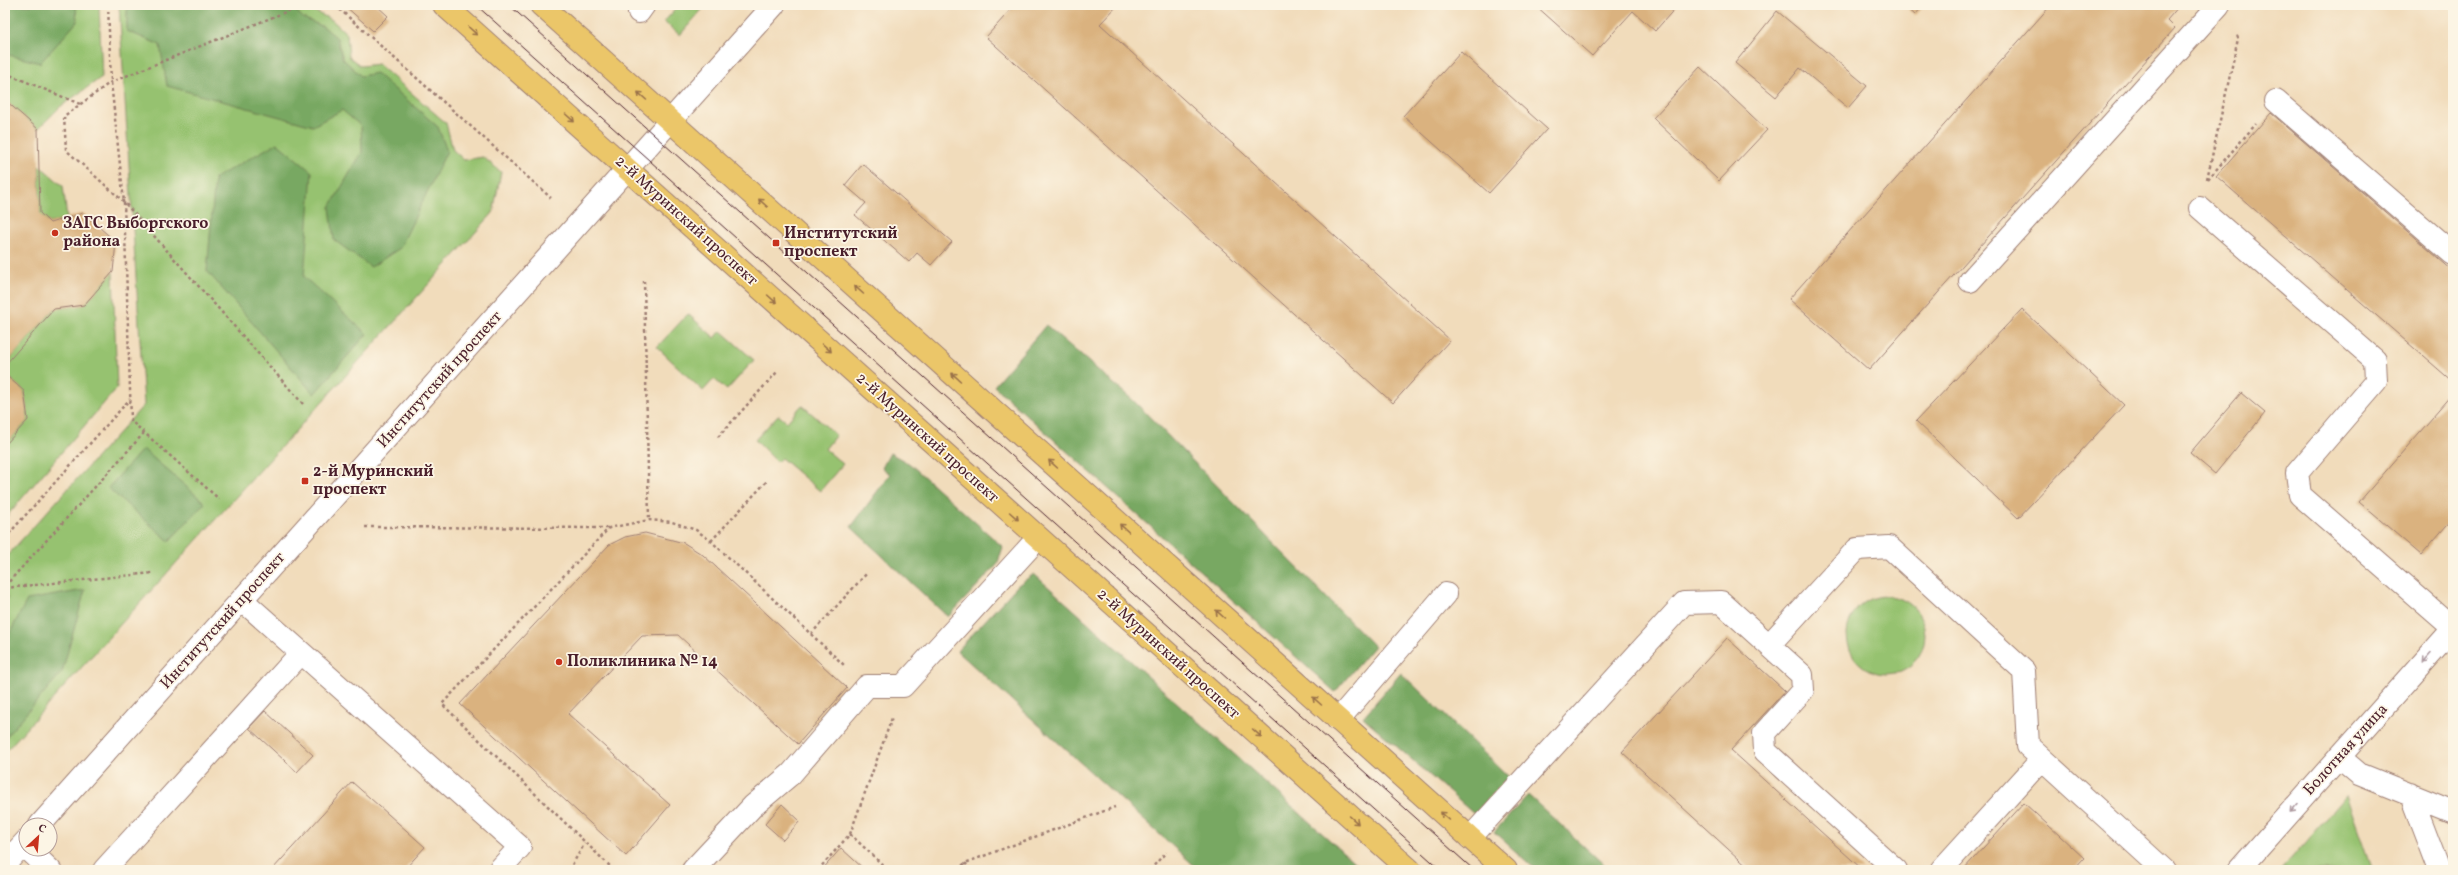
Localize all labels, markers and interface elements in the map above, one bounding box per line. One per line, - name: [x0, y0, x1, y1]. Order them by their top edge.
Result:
- one-way arrow: [468, 26, 478, 35]
- one-way arrow: [637, 91, 648, 100]
- one-way arrow: [565, 113, 575, 122]
- street label: 2-й Муринский проспект: [610, 151, 762, 291]
- one-way arrow: [757, 199, 768, 208]
- place label: ЗАГС Выборгского района: [63, 213, 208, 253]
- place label: Институтский проспект: [784, 223, 898, 263]
- marker: ЗАГС Выборгского района: [50, 228, 60, 238]
- marker: Институтский проспект: [771, 238, 781, 248]
- one-way arrow: [854, 285, 864, 295]
- one-way arrow: [767, 294, 777, 303]
- street label: Институтский проспект: [372, 307, 508, 453]
- one-way arrow: [822, 343, 832, 353]
- street label: 2-й Муринский проспект: [851, 368, 1003, 508]
- one-way arrow: [951, 372, 961, 382]
- one-way arrow: [1048, 460, 1058, 469]
- place label: 2-й Муринский проспект: [313, 461, 434, 501]
- marker: 2-й Муринский проспект: [300, 476, 310, 486]
- one-way arrow: [1009, 511, 1019, 520]
- one-way arrow: [1118, 523, 1129, 532]
- street label: Институтский проспект: [155, 548, 291, 694]
- street label: 2-й Муринский проспект: [1092, 584, 1244, 724]
- one-way arrow: [1215, 610, 1226, 619]
- place label: Поликлиника № 14: [567, 651, 718, 673]
- one-way arrow: [2422, 653, 2432, 663]
- marker: Поликлиника № 14: [554, 657, 564, 667]
- one-way arrow: [1312, 697, 1322, 706]
- street label: Болотная улица: [2299, 699, 2393, 801]
- one-way arrow: [1252, 728, 1262, 738]
- one-way arrow: [2290, 802, 2299, 813]
- one-way arrow: [1441, 812, 1451, 821]
- one-way arrow: [1348, 815, 1359, 824]
- north arrow: [18, 817, 58, 857]
- text: С: [35, 821, 48, 838]

